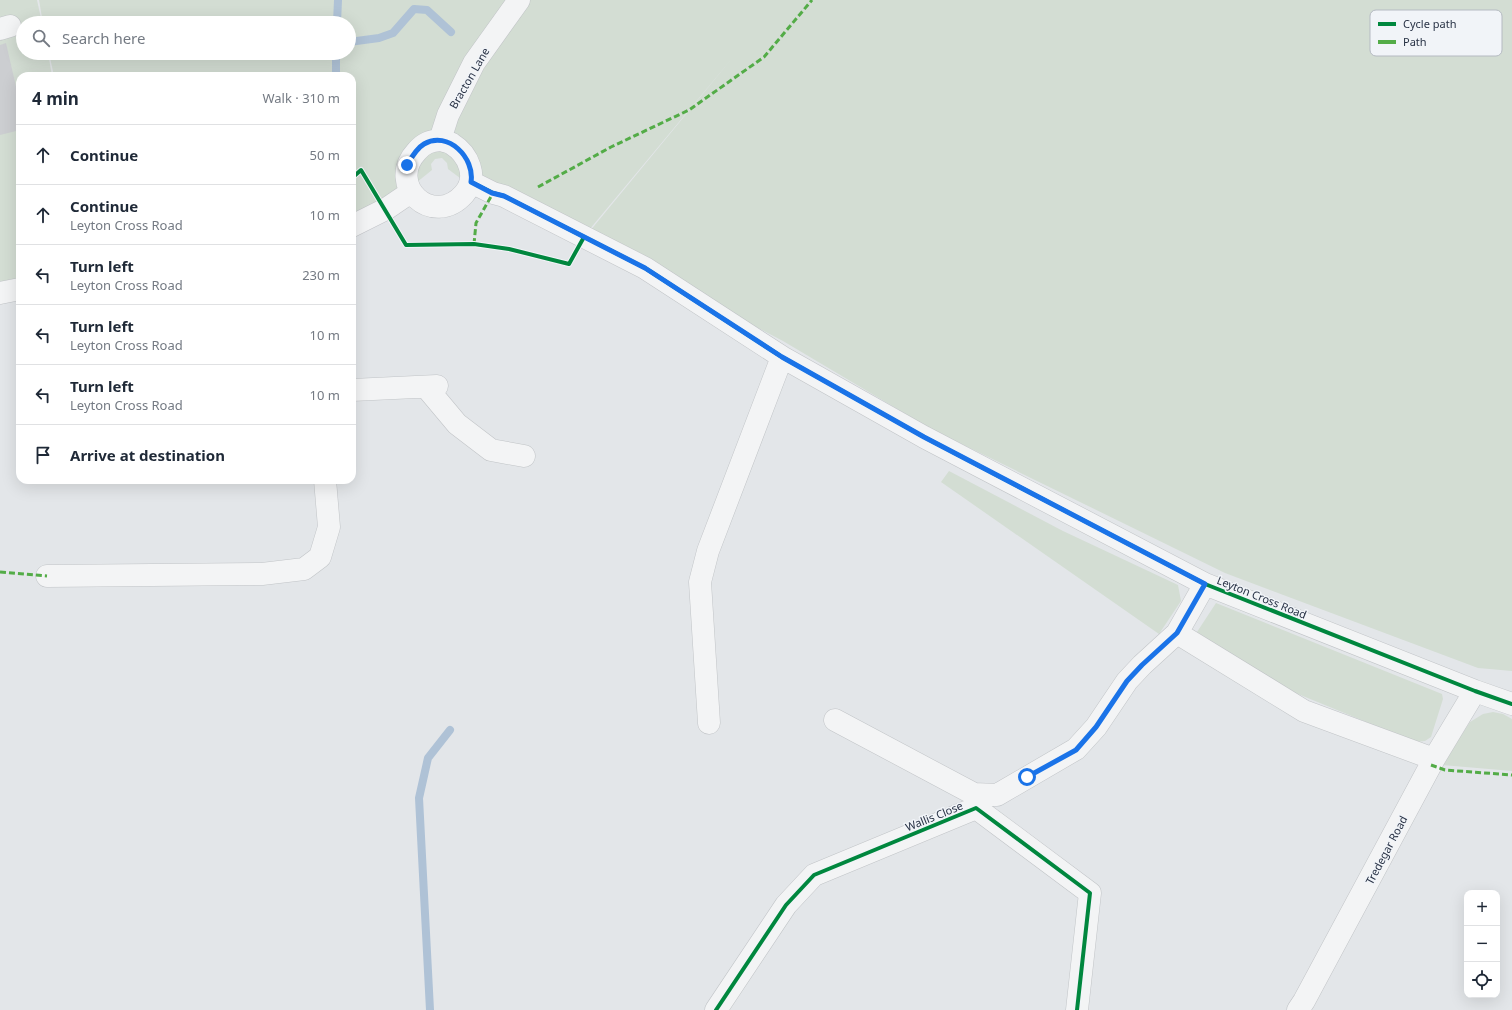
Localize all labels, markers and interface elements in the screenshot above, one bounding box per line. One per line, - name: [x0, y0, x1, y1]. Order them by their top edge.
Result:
- legend: [1370, 10, 1502, 56]
- search box: [16, 16, 356, 60]
- text: Cycle path: [1403, 16, 1456, 31]
- icon: search: [30, 27, 52, 49]
- text: Search here: [62, 28, 145, 48]
- text: Path: [1403, 34, 1427, 49]
- street label: Bracton Lane: [445, 45, 493, 111]
- text: 4 min: [32, 87, 79, 110]
- text: Walk · 310 m: [262, 89, 340, 107]
- icon: ahead: [32, 144, 54, 166]
- text: Continue: [70, 145, 138, 165]
- text: 50 m: [310, 146, 340, 164]
- route end: [398, 156, 416, 174]
- text: Continue: [70, 196, 138, 216]
- icon: ahead: [32, 204, 54, 226]
- text: 10 m: [310, 206, 340, 224]
- text: Leyton Cross Road: [70, 216, 183, 234]
- text: Turn left: [70, 256, 134, 276]
- icon: left: [32, 264, 54, 286]
- text: 230 m: [302, 266, 340, 284]
- text: Leyton Cross Road: [70, 276, 183, 294]
- text: Turn left: [70, 316, 134, 336]
- icon: left: [32, 324, 54, 346]
- text: 10 m: [310, 326, 340, 344]
- text: Leyton Cross Road: [70, 336, 183, 354]
- text: Turn left: [70, 376, 134, 396]
- icon: left: [32, 384, 54, 406]
- text: 10 m: [310, 386, 340, 404]
- text: Leyton Cross Road: [70, 396, 183, 414]
- icon: arrive: [32, 444, 54, 466]
- text: Arrive at destination: [70, 445, 225, 465]
- street label: Leyton Cross Road: [1215, 572, 1309, 622]
- route start: [1018, 768, 1036, 786]
- street label: Wallis Close: [903, 798, 965, 834]
- street label: Tredegar Road: [1362, 813, 1410, 887]
- map controls: [1464, 890, 1500, 998]
- button: +: [1464, 890, 1500, 926]
- button: −: [1464, 926, 1500, 962]
- button: locate: [1464, 962, 1500, 998]

